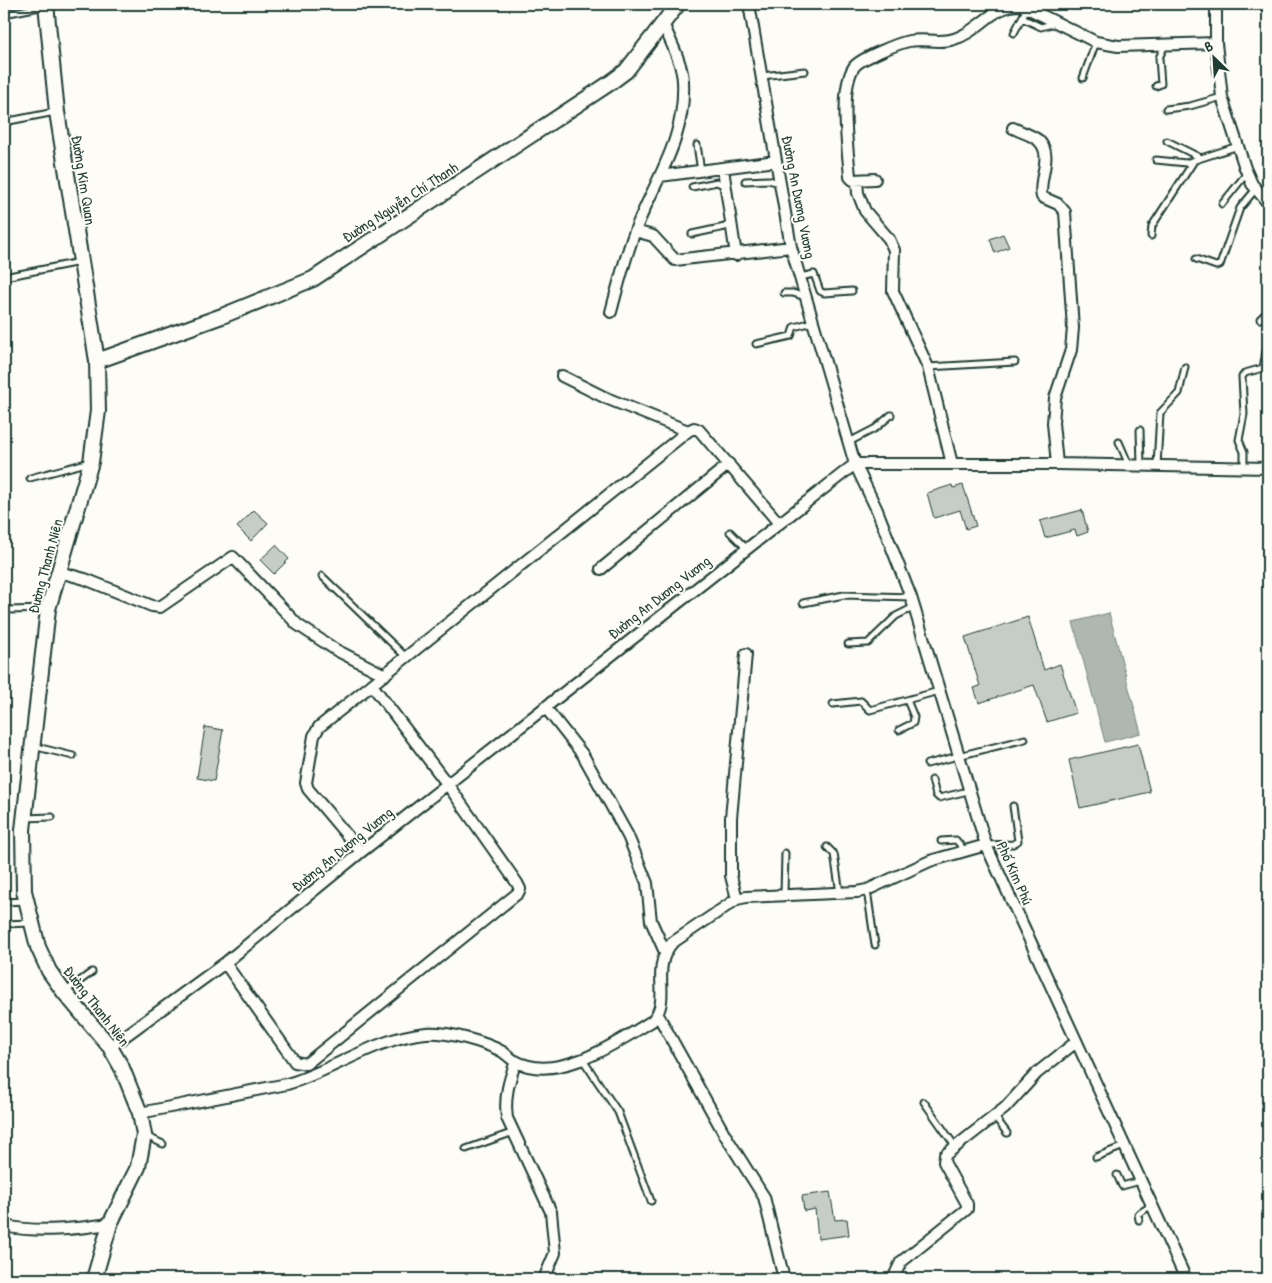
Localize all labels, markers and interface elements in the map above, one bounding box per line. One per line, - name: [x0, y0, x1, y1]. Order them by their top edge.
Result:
- north arrow: [1190, 32, 1240, 82]
- text: B: [1201, 36, 1216, 56]
- street label: Đường Kim Quan: [67, 134, 101, 227]
- street label: Đường An Dương Vương: [777, 134, 821, 261]
- street label: Đường Nguyễn Chí Thanh: [338, 157, 462, 247]
- street label: Đường Thanh Niên: [22, 516, 68, 616]
- street label: Đường An Dương Vương: [603, 550, 715, 644]
- street label: Đường An Dương Vương: [287, 801, 397, 896]
- street label: Phố Kim Phú: [992, 838, 1038, 908]
- street label: Đường Thanh Niên: [59, 961, 135, 1051]

